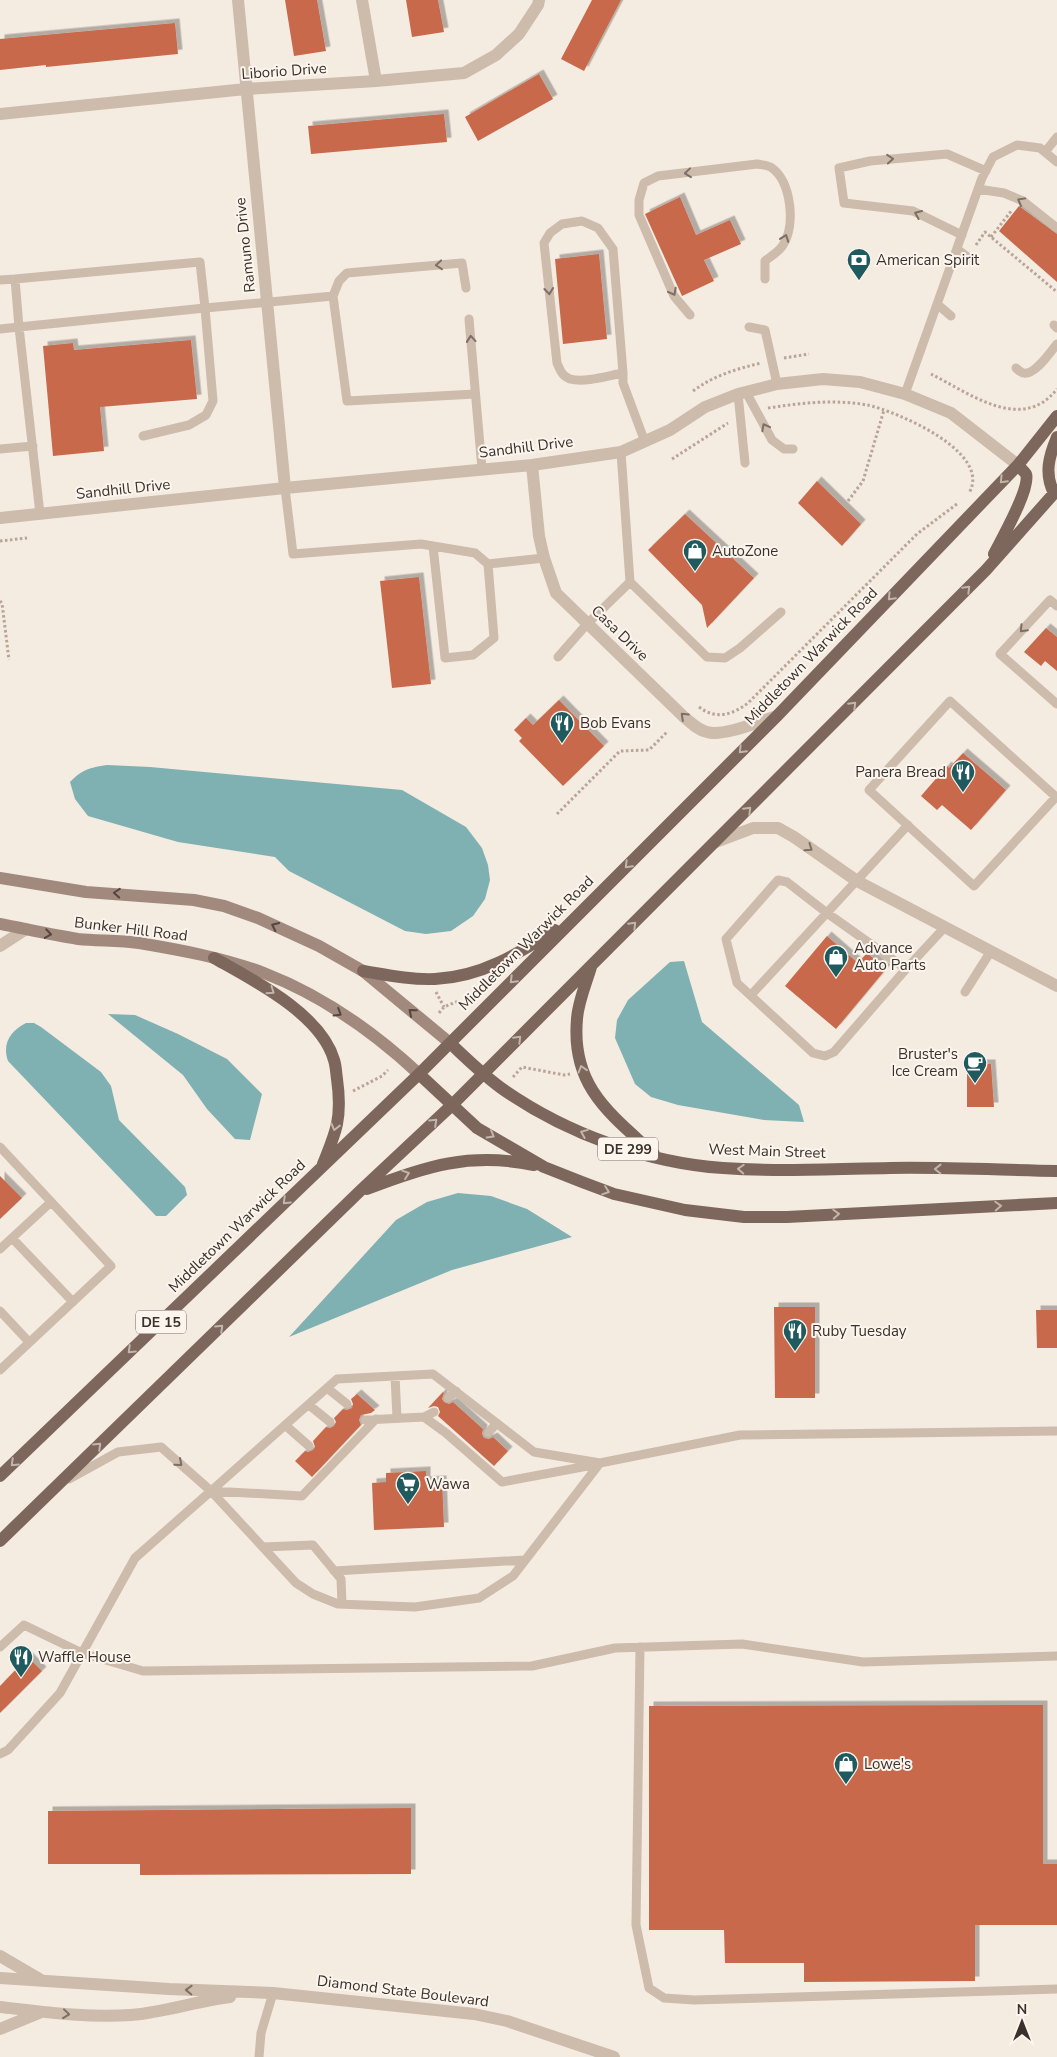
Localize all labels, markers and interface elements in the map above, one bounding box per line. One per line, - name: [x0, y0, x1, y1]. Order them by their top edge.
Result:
- street label: Liborio Drive: [241, 58, 327, 84]
- one-way arrow: [887, 154, 895, 165]
- one-way arrow: [684, 167, 692, 178]
- street label: Ramuno Drive: [230, 196, 260, 294]
- one-way arrow: [1017, 197, 1026, 207]
- one-way arrow: [914, 209, 923, 220]
- one-way arrow: [779, 234, 789, 243]
- bank icon: American Spirit: [846, 247, 872, 281]
- place label: American Spirit: [876, 250, 980, 270]
- one-way arrow: [435, 260, 443, 271]
- one-way arrow: [667, 286, 677, 295]
- one-way arrow: [544, 287, 555, 295]
- one-way arrow: [465, 335, 476, 343]
- one-way arrow: [761, 423, 771, 432]
- street label: Sandhill Drive: [478, 431, 574, 463]
- street label: Sandhill Drive: [75, 474, 171, 504]
- one-way arrow: [1000, 475, 1009, 484]
- shop icon: AutoZone: [682, 538, 708, 572]
- place label: AutoZone: [712, 541, 778, 561]
- street label: Middletown Warwick Road: [740, 583, 882, 729]
- one-way arrow: [961, 586, 970, 595]
- one-way arrow: [888, 592, 897, 601]
- street label: Casa Drive: [587, 601, 653, 665]
- one-way arrow: [1020, 624, 1029, 633]
- one-way arrow: [847, 702, 856, 711]
- restaurant icon: Bob Evans: [549, 710, 575, 744]
- place label: Bob Evans: [580, 713, 651, 733]
- one-way arrow: [680, 713, 689, 722]
- one-way arrow: [739, 744, 748, 753]
- restaurant icon: Panera Bread: [950, 759, 976, 793]
- place label: Panera Bread: [855, 762, 946, 782]
- one-way arrow: [742, 807, 751, 816]
- one-way arrow: [804, 842, 813, 851]
- one-way arrow: [624, 859, 633, 868]
- street label: Middletown Warwick Road: [454, 871, 598, 1015]
- one-way arrow: [113, 888, 121, 899]
- street label: Bunker Hill Road: [73, 912, 189, 946]
- one-way arrow: [627, 921, 636, 930]
- one-way arrow: [271, 922, 280, 932]
- one-way arrow: [43, 928, 52, 938]
- place label: Advance Auto Parts: [854, 938, 926, 975]
- shop icon: Advance Auto Parts: [823, 944, 849, 978]
- one-way arrow: [510, 974, 519, 983]
- one-way arrow: [266, 985, 275, 994]
- one-way arrow: [333, 1006, 342, 1016]
- one-way arrow: [409, 1009, 418, 1017]
- one-way arrow: [512, 1036, 521, 1045]
- place label: Bruster's Ice Cream: [891, 1044, 958, 1081]
- cafe icon: Bruster's Ice Cream: [962, 1050, 988, 1084]
- one-way arrow: [577, 1065, 587, 1073]
- one-way arrow: [429, 1119, 438, 1128]
- one-way arrow: [331, 1123, 341, 1131]
- one-way arrow: [580, 1128, 589, 1139]
- one-way arrow: [485, 1129, 494, 1139]
- road number: DE 299: [598, 1138, 658, 1160]
- street label: West Main Street: [708, 1139, 827, 1163]
- street label: Middletown Warwick Road: [164, 1155, 310, 1297]
- one-way arrow: [737, 1164, 745, 1175]
- one-way arrow: [934, 1164, 942, 1174]
- one-way arrow: [401, 1170, 410, 1180]
- one-way arrow: [601, 1185, 610, 1195]
- one-way arrow: [283, 1195, 292, 1204]
- one-way arrow: [995, 1200, 1003, 1211]
- one-way arrow: [832, 1209, 840, 1220]
- road number: DE 15: [136, 1310, 186, 1334]
- restaurant icon: Ruby Tuesday: [782, 1318, 808, 1352]
- place label: Ruby Tuesday: [812, 1321, 907, 1341]
- one-way arrow: [214, 1324, 223, 1333]
- one-way arrow: [128, 1344, 137, 1353]
- one-way arrow: [92, 1443, 101, 1452]
- one-way arrow: [11, 1457, 20, 1466]
- one-way arrow: [173, 1457, 182, 1465]
- supermarket icon: Wawa: [395, 1471, 421, 1505]
- place label: Wawa: [426, 1474, 470, 1494]
- restaurant icon: Waffle House: [8, 1644, 34, 1678]
- place label: Waffle House: [38, 1647, 131, 1667]
- shop icon: Lowe's: [833, 1751, 859, 1785]
- place label: Lowe's: [864, 1754, 911, 1774]
- street label: Diamond State Boulevard: [316, 1971, 490, 2011]
- one-way arrow: [185, 1985, 192, 1995]
- north arrow: [997, 1997, 1047, 2047]
- text: N: [1017, 2000, 1027, 2019]
- one-way arrow: [62, 2008, 70, 2019]

